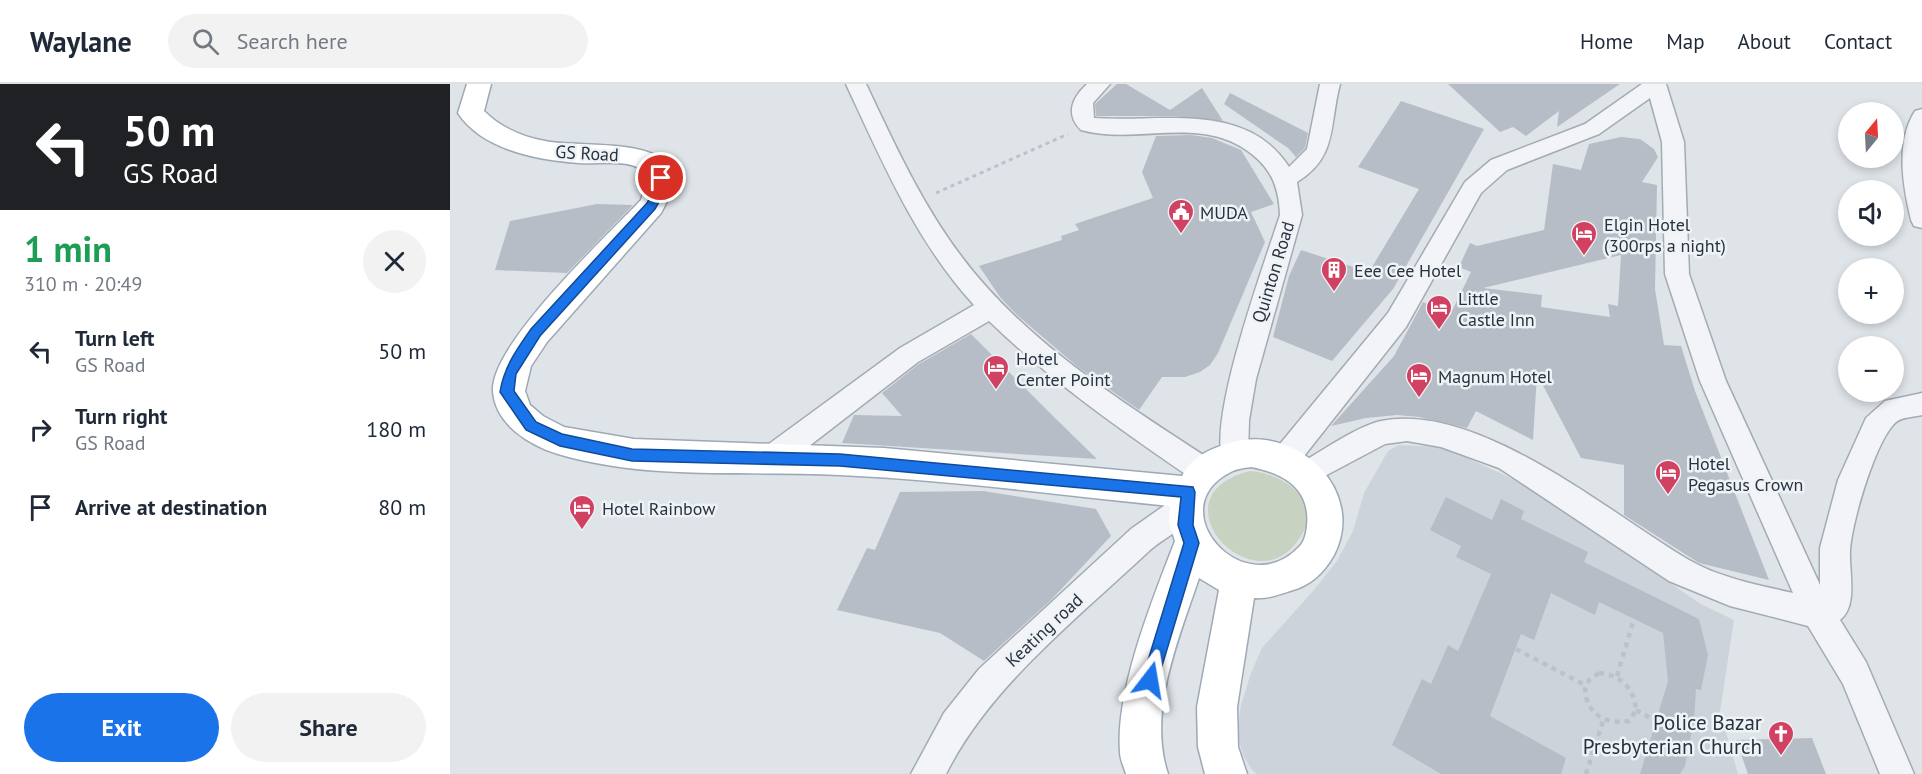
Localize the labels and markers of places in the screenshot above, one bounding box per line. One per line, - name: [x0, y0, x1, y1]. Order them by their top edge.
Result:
- pin: [635, 152, 686, 203]
- public building icon: MUDA: [1166, 197, 1196, 235]
- place label: MUDA: [1200, 201, 1248, 224]
- place label: Elgin Hotel (300rps a night): [1604, 213, 1726, 257]
- hotel icon: Elgin Hotel (300rps a night): [1569, 219, 1599, 257]
- building icon: Eee Cee Hotel: [1319, 255, 1349, 293]
- place label: Eee Cee Hotel: [1354, 259, 1462, 282]
- place label: Little Castle Inn: [1458, 287, 1535, 331]
- hotel icon: Little Castle Inn: [1424, 293, 1454, 331]
- place label: Hotel Center Point: [1016, 347, 1110, 391]
- hotel icon: Hotel Center Point: [981, 353, 1011, 391]
- hotel icon: Magnum Hotel: [1404, 361, 1434, 399]
- place label: Magnum Hotel: [1438, 365, 1553, 388]
- place label: Hotel Pegasus Crown: [1688, 452, 1803, 496]
- hotel icon: Hotel Pegasus Crown: [1653, 458, 1683, 496]
- hotel icon: Hotel Rainbow: [567, 493, 597, 531]
- place label: Hotel Rainbow: [602, 497, 716, 520]
- place label: Police Bazar Presbyterian Church: [1583, 709, 1762, 760]
- church icon: Police Bazar Presbyterian Church: [1766, 719, 1796, 757]

